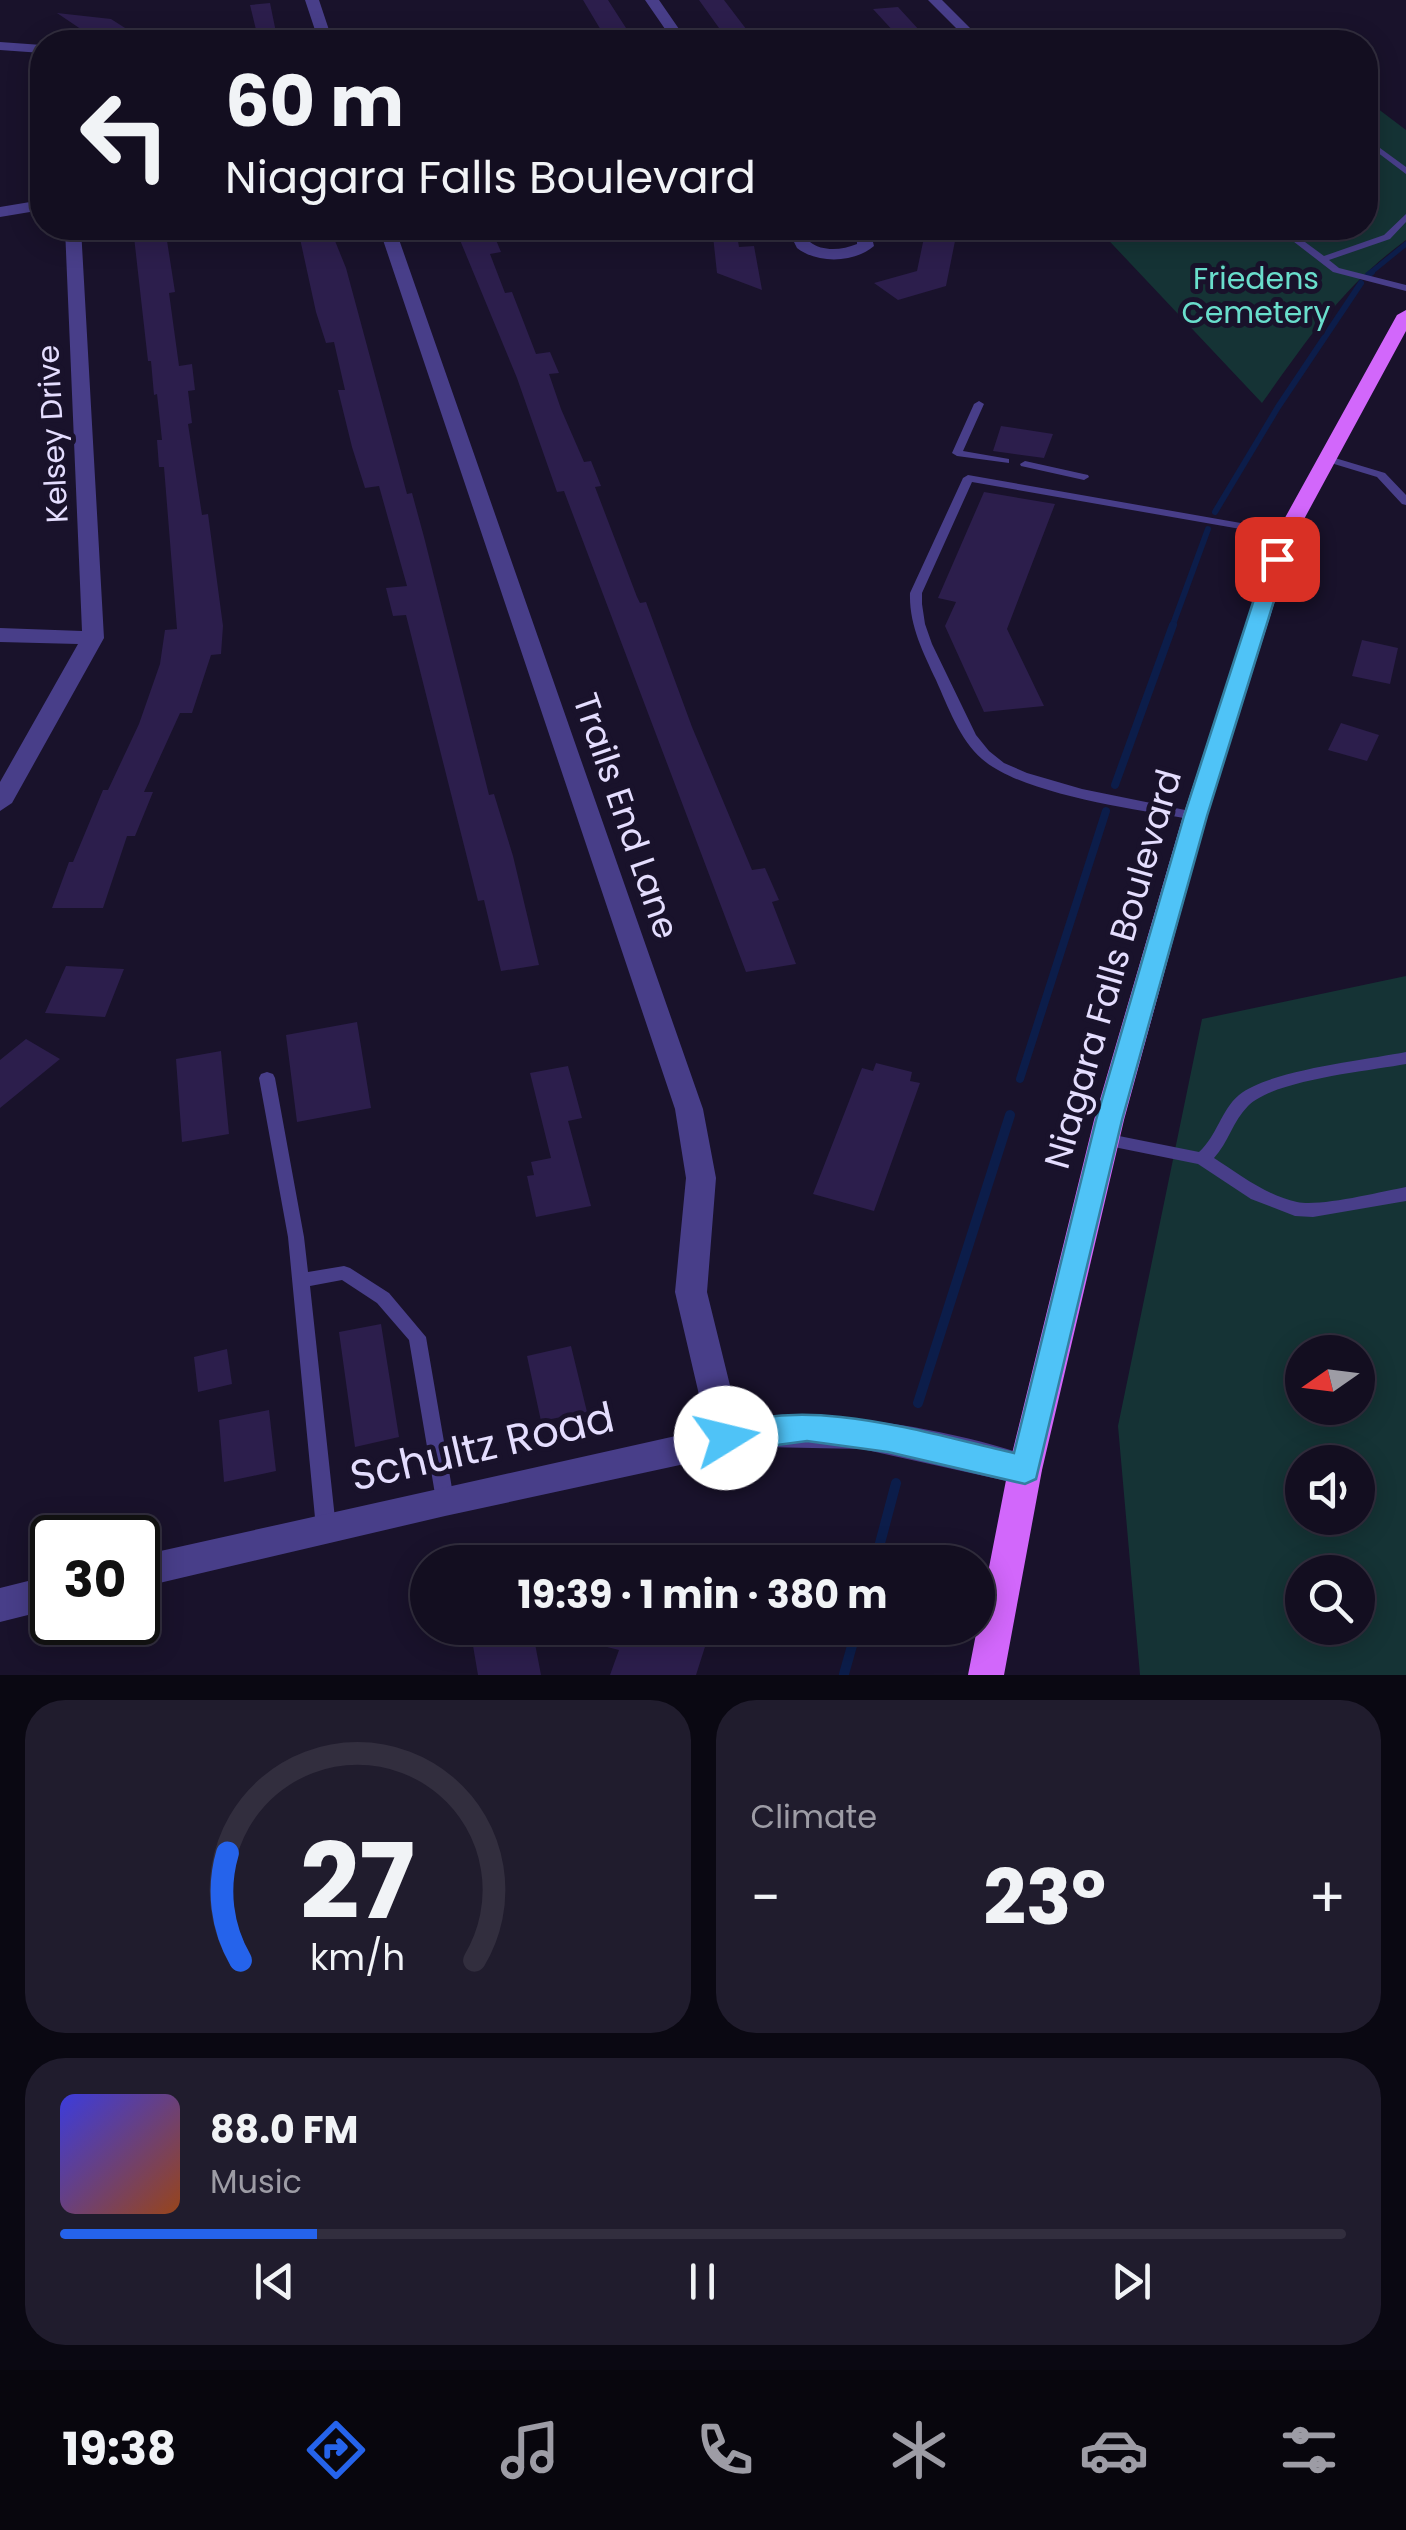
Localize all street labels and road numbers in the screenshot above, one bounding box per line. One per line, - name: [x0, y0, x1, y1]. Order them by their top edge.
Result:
- street label: Kelsey Drive: [26, 344, 79, 524]
- street label: Trails End Lane: [562, 686, 691, 945]
- street label: Niagara Falls Boulevard: [1032, 764, 1193, 1174]
- street label: Schultz Road: [344, 1387, 620, 1505]

